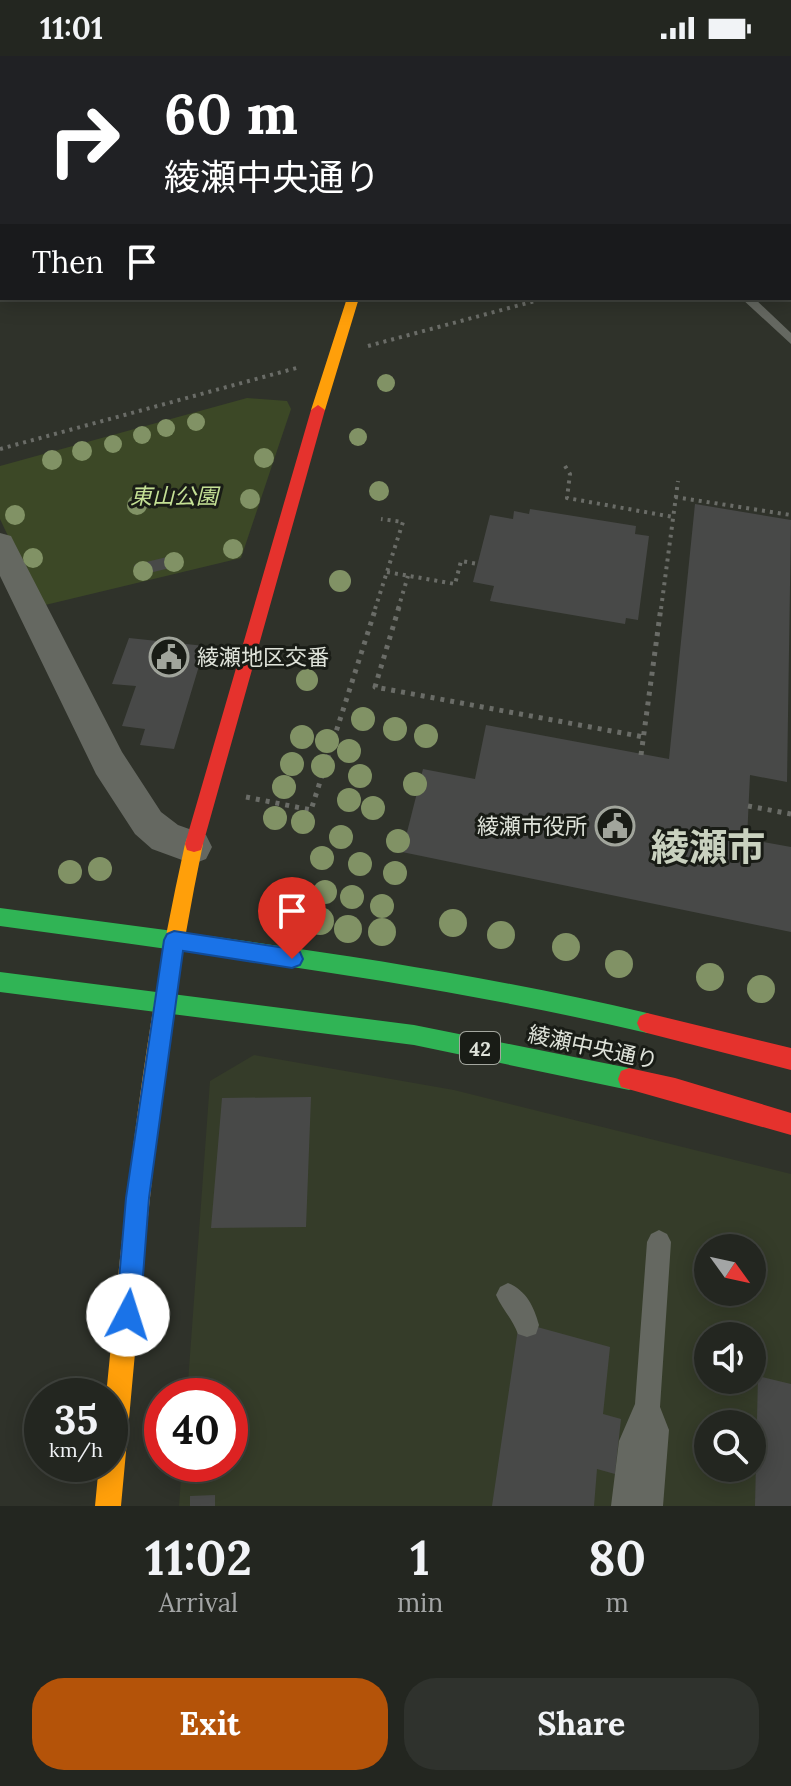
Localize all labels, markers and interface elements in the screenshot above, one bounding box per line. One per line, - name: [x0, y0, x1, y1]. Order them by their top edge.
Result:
- text: 11:01: [40, 9, 103, 47]
- text: 60 m: [164, 78, 298, 149]
- icon: right: [32, 88, 136, 192]
- text: 綾瀬中央通り: [164, 154, 380, 200]
- icon: arrive: [120, 240, 164, 284]
- text: Then: [32, 243, 104, 281]
- park label: 東山公園: [130, 482, 221, 510]
- public building icon: 綾瀬地区交番: [148, 636, 190, 678]
- place label: 綾瀬地区交番: [197, 643, 329, 671]
- public building icon: 綾瀬市役所: [594, 805, 636, 847]
- place label: 綾瀬市役所: [477, 812, 587, 840]
- district label: 綾瀬市: [651, 823, 765, 871]
- pin: [258, 877, 326, 959]
- icon: arrive: [270, 889, 314, 933]
- street label: 綾瀬中央通り: [526, 1020, 660, 1074]
- road number: 42: [460, 1032, 500, 1064]
- north arrow: [694, 1234, 766, 1306]
- map controls: [694, 1234, 766, 1482]
- position arrow: [86, 1273, 170, 1357]
- button: sound: [694, 1322, 766, 1394]
- speed limit sign: 40: [144, 1378, 248, 1482]
- text: 35: [54, 1394, 98, 1445]
- button: search: [694, 1410, 766, 1482]
- text: km/h: [49, 1437, 103, 1462]
- text: 11:02: [145, 1527, 252, 1588]
- text: 1: [410, 1527, 430, 1588]
- text: 80: [588, 1527, 646, 1588]
- text: Arrival: [159, 1586, 238, 1619]
- text: min: [397, 1586, 443, 1619]
- text: m: [605, 1586, 629, 1619]
- button: Exit: [32, 1678, 388, 1770]
- button: Share: [404, 1678, 759, 1770]

